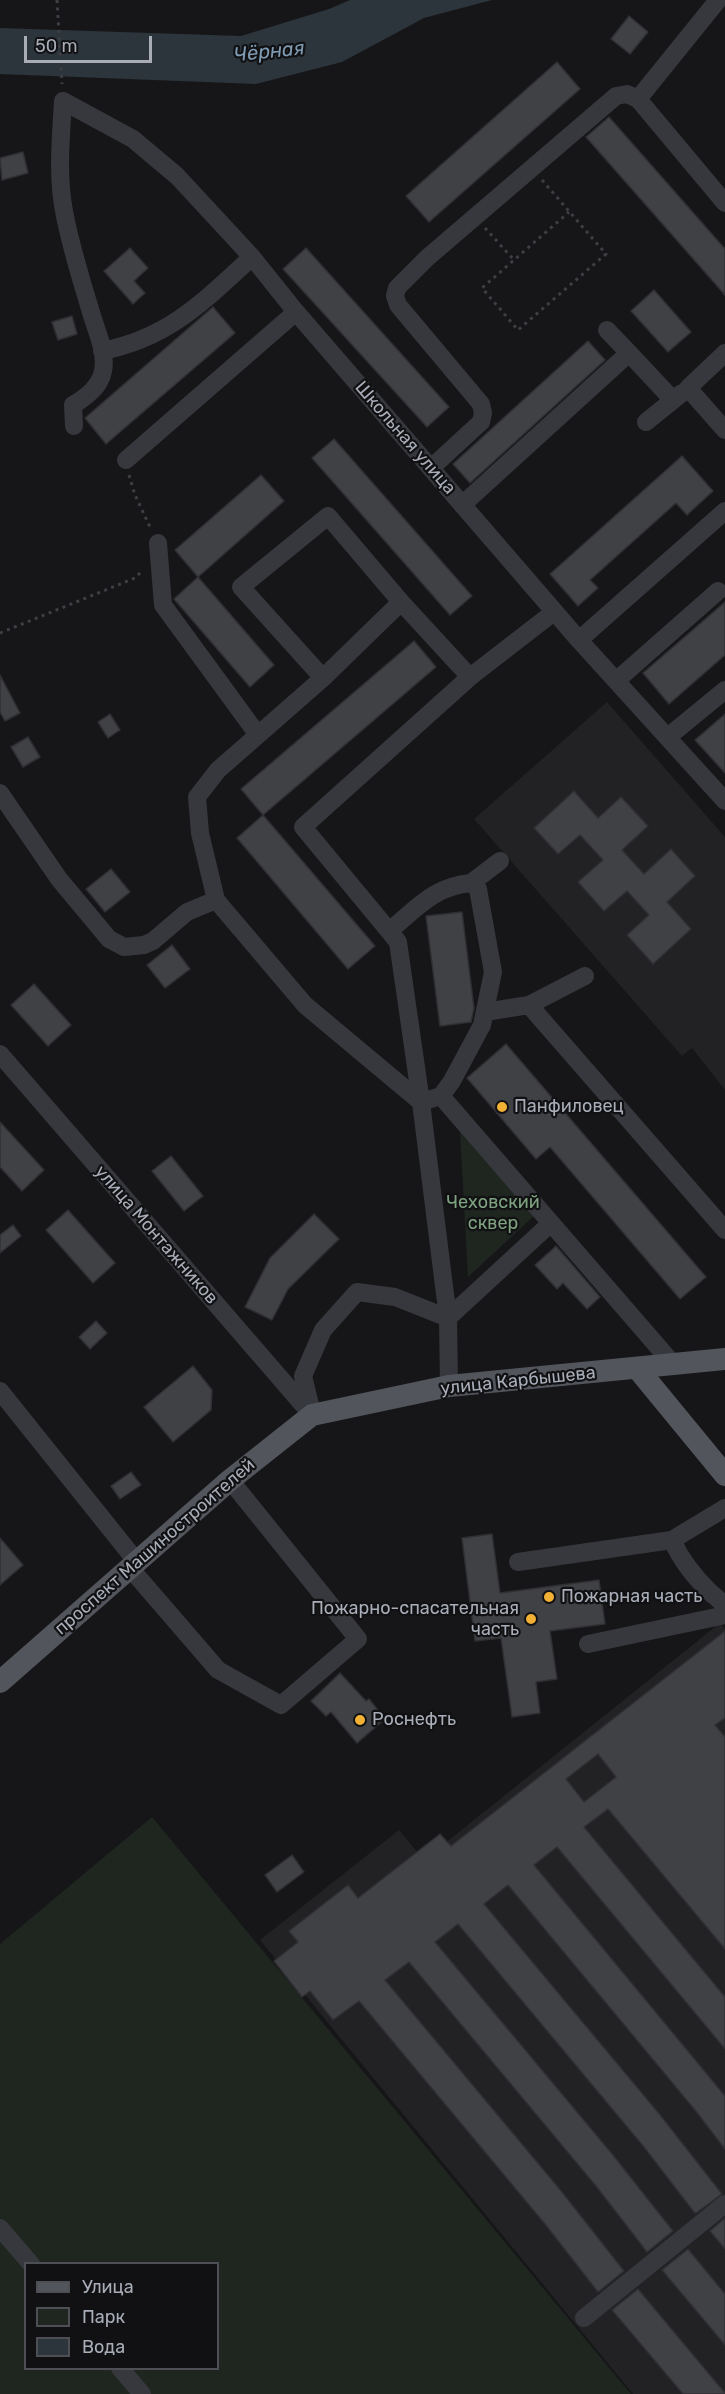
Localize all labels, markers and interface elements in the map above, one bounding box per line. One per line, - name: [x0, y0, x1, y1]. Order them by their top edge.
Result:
- scale bar: [27, 24, 154, 62]
- text: 50 m: [35, 35, 78, 57]
- water label: Чёрная: [232, 36, 306, 68]
- street label: Школьная улица: [350, 377, 460, 499]
- place label: Панфиловец: [514, 1096, 624, 1118]
- marker: Панфиловец: [495, 1100, 509, 1114]
- street label: улица Монтажников: [90, 1161, 222, 1309]
- park label: Чеховский сквер: [446, 1192, 540, 1234]
- street label: улица Карбышева: [439, 1362, 597, 1400]
- street label: проспект Машиностроителей: [50, 1454, 260, 1640]
- place label: Пожарная часть: [561, 1586, 702, 1608]
- marker: Пожарная часть: [542, 1590, 556, 1604]
- place label: Пожарно-спасательная часть: [311, 1598, 519, 1640]
- marker: Пожарно-спасательная часть: [524, 1612, 538, 1626]
- place label: Роснефть: [372, 1709, 456, 1731]
- marker: Роснефть: [353, 1713, 367, 1727]
- legend: [24, 2262, 219, 2370]
- text: Улица: [82, 2276, 134, 2298]
- text: Парк: [82, 2306, 125, 2328]
- text: Вода: [82, 2336, 125, 2358]

